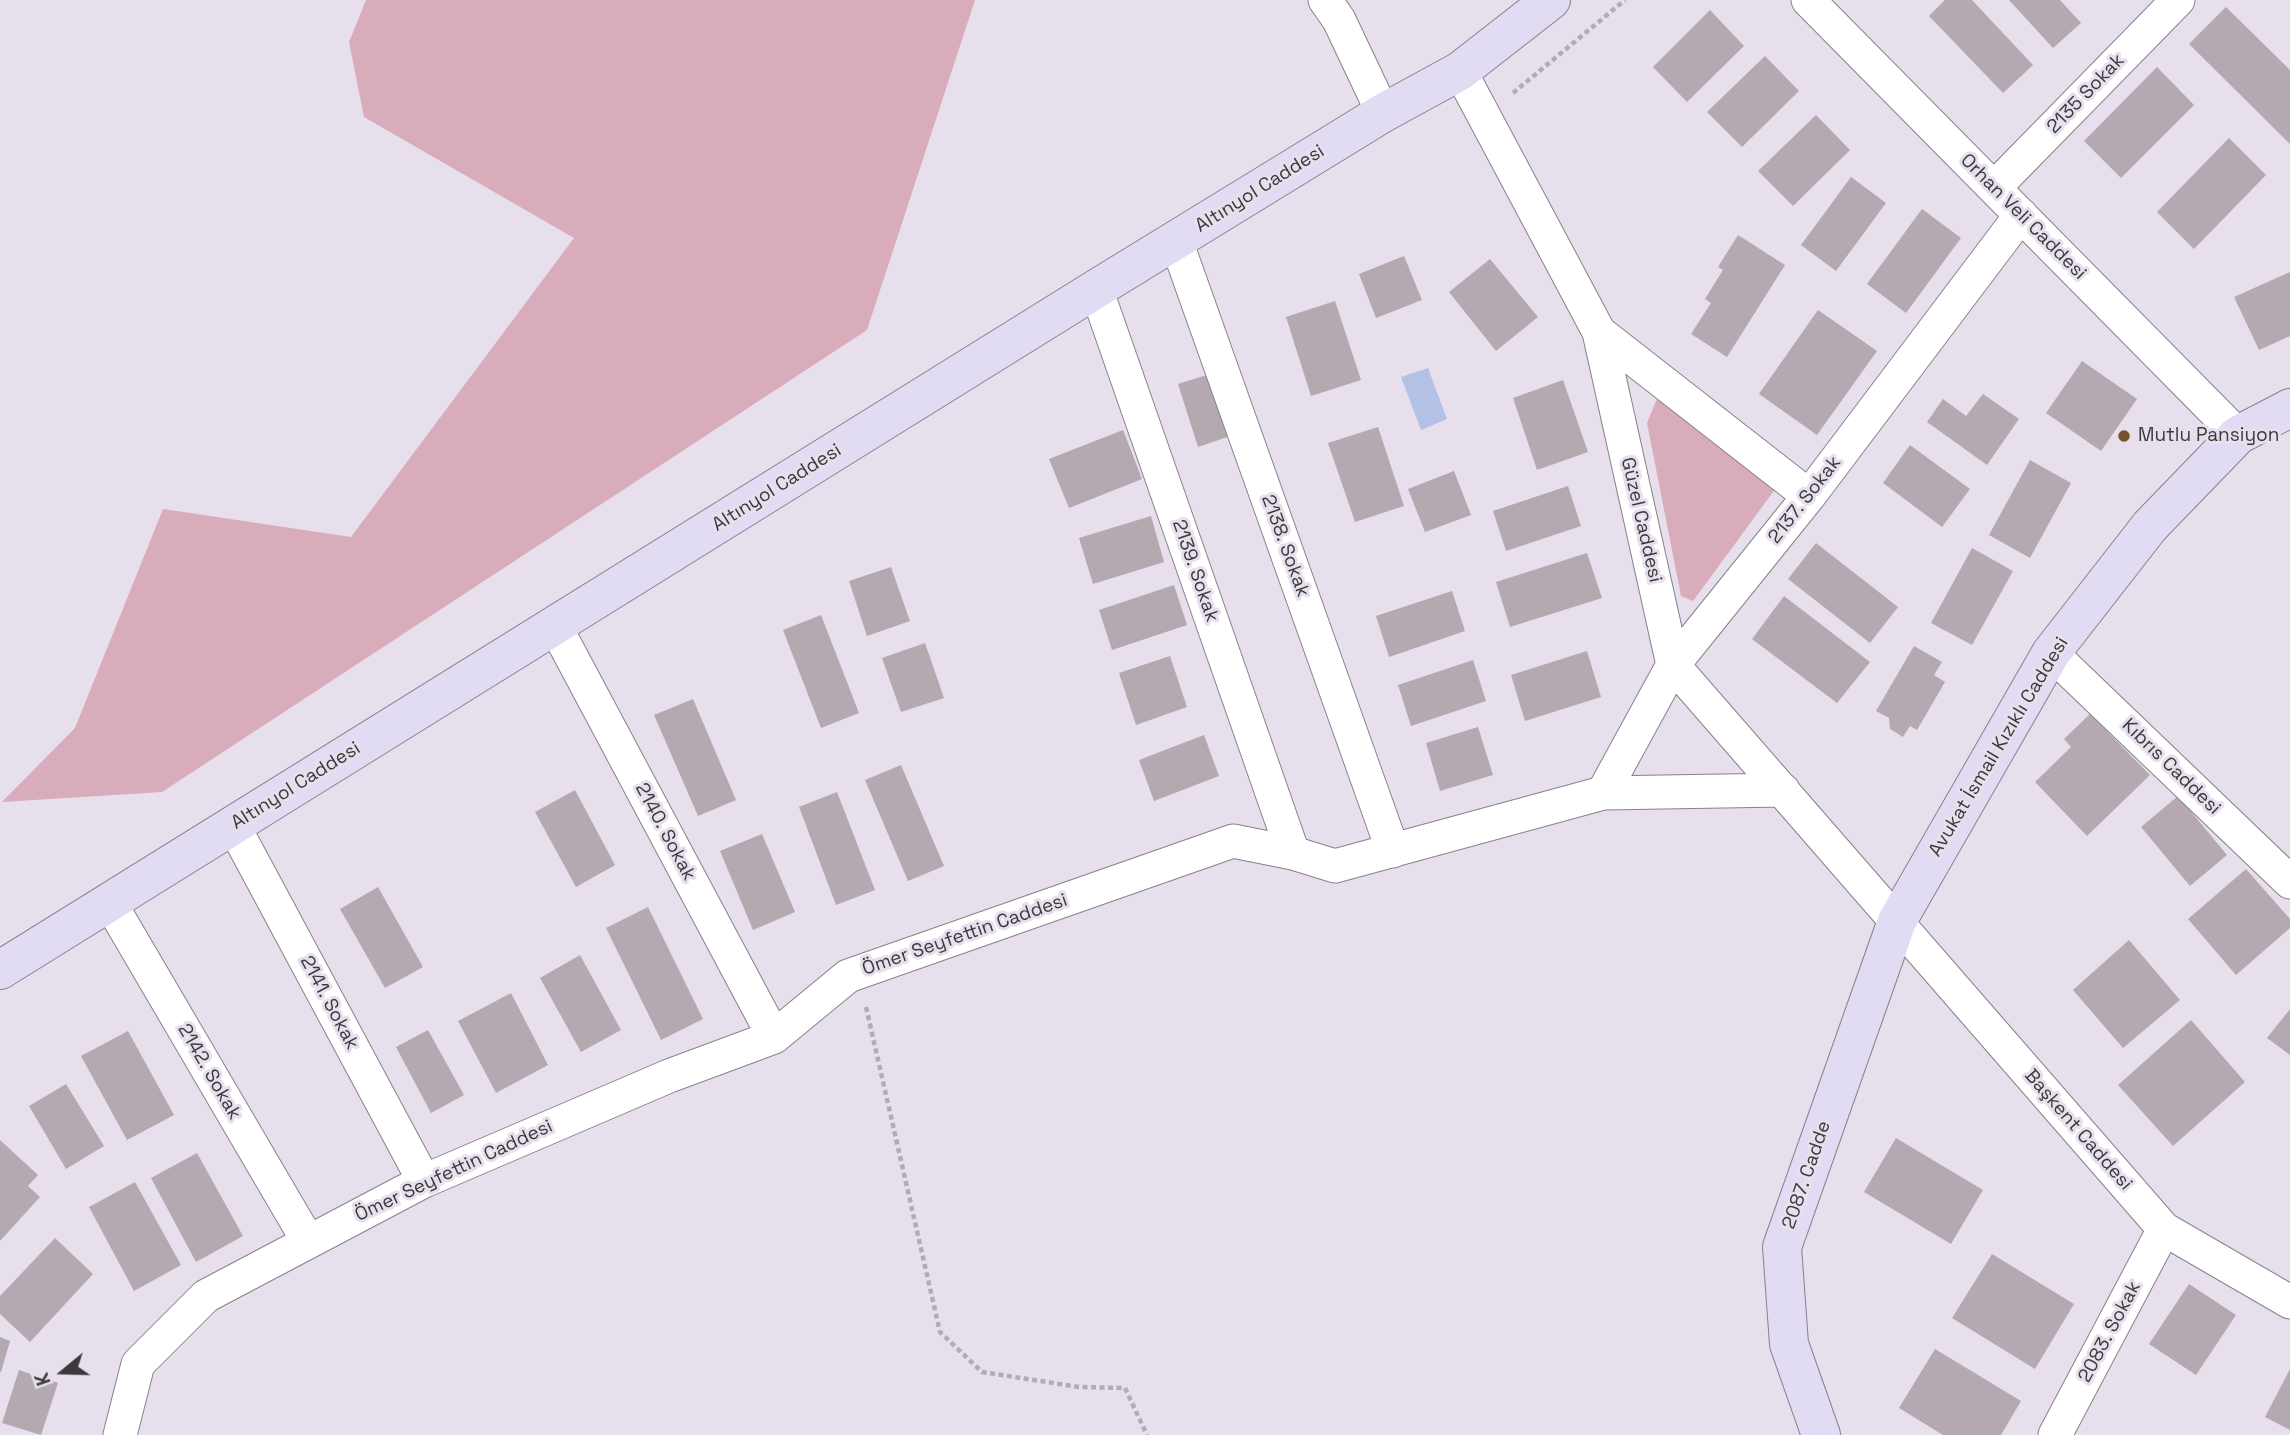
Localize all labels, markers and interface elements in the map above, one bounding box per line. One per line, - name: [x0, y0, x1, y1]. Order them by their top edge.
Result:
- street label: 2135 Sokak: [2042, 50, 2130, 138]
- street label: Altınyol Caddesi: [1191, 140, 1329, 238]
- street label: Orhan Veli Caddesi: [1955, 149, 2091, 285]
- place label: Mutlu Pansiyon: [2138, 425, 2279, 447]
- marker: Mutlu Pansiyon: [2116, 428, 2132, 444]
- street label: Altınyol Caddesi: [708, 439, 846, 537]
- street label: 2137. Sokak: [1764, 452, 1846, 548]
- street label: Güzel Caddesi: [1616, 455, 1666, 585]
- street label: 2138. Sokak: [1256, 492, 1314, 600]
- street label: 2139. Sokak: [1167, 517, 1223, 625]
- street label: Avukat İsmail Kızıklı Caddesi: [1924, 633, 2074, 861]
- street label: Kıbrıs Caddesi: [2117, 714, 2225, 820]
- street label: Altınyol Caddesi: [227, 737, 365, 835]
- street label: 2140. Sokak: [630, 779, 700, 885]
- street label: Ömer Seyfettin Caddesi: [859, 889, 1071, 981]
- street label: 2141. Sokak: [295, 952, 363, 1054]
- street label: 2142. Sokak: [172, 1020, 246, 1124]
- street label: Başkent Caddesi: [2019, 1065, 2137, 1195]
- street label: Ömer Seyfettin Caddesi: [352, 1115, 556, 1227]
- street label: 2087. Cadde: [1778, 1118, 1836, 1232]
- street label: 2083. Sokak: [2074, 1278, 2146, 1386]
- north arrow: [28, 1337, 98, 1407]
- text: K: [29, 1369, 56, 1389]

